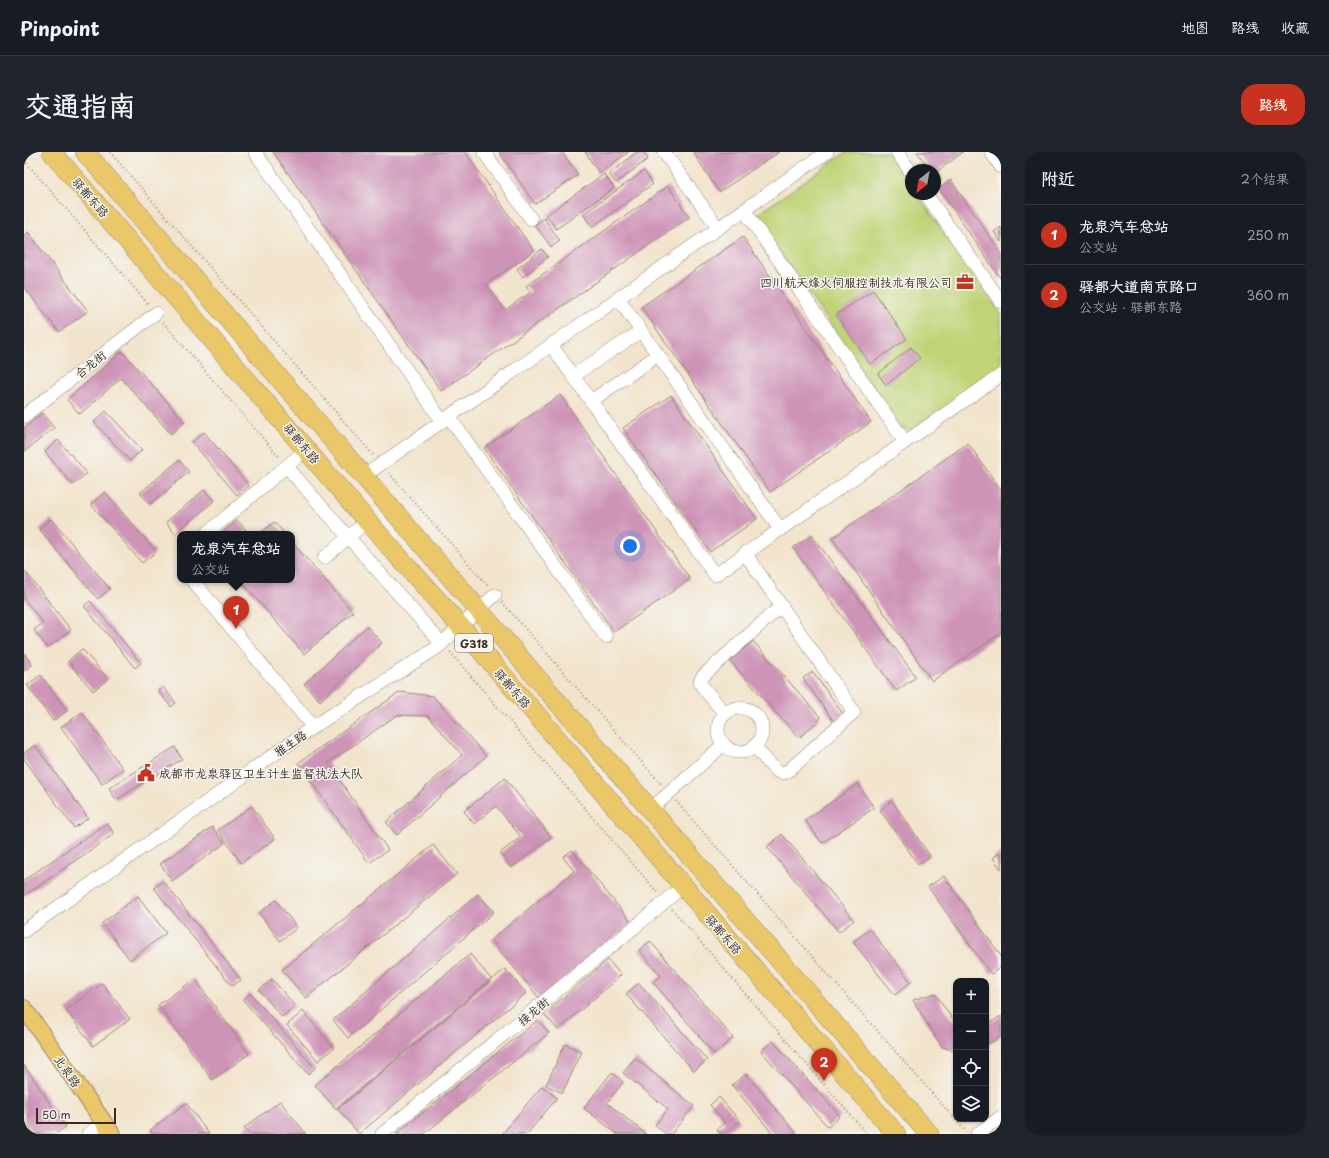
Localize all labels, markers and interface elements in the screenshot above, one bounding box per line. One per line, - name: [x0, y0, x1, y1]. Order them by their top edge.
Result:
- text: Pinpoint: [20, 14, 100, 42]
- text: 地图: [1181, 17, 1209, 38]
- text: 路线: [1231, 17, 1259, 38]
- text: 收藏: [1281, 17, 1309, 38]
- text: 交通指南: [24, 83, 136, 126]
- button: 路线: [1241, 84, 1305, 125]
- north arrow: [905, 164, 941, 200]
- text: 附近: [1041, 165, 1075, 191]
- text: 2个结果: [1241, 169, 1289, 188]
- street label: 驿都东路: [68, 173, 114, 221]
- text: 龙泉汽车总站: [1079, 214, 1169, 237]
- text: 1: [1051, 225, 1057, 244]
- text: 250 m: [1247, 225, 1289, 244]
- text: 公交站: [1079, 237, 1118, 256]
- office icon: 四川航天烽火伺服控制技术有限公司: [955, 272, 975, 292]
- place label: 四川航天烽火伺服控制技术有限公司: [760, 273, 952, 291]
- text: 驿都大道南京路口: [1079, 274, 1199, 297]
- text: 2: [1049, 285, 1059, 304]
- text: 360 m: [1246, 285, 1289, 304]
- text: 公交站 · 驿都东路: [1079, 297, 1182, 316]
- street label: 合龙街: [70, 346, 110, 382]
- street label: 驿都东路: [280, 419, 324, 467]
- popup: [177, 531, 295, 583]
- text: 龙泉汽车总站: [191, 536, 281, 559]
- your location: [620, 536, 640, 556]
- text: 公交站: [191, 559, 230, 578]
- pin: 1: [223, 596, 249, 629]
- road number: G318: [455, 634, 493, 652]
- street label: 驿都东路: [490, 664, 536, 712]
- street label: 雅生路: [270, 725, 310, 761]
- public building icon: 成都市龙泉驿区卫生计生监督执法大队: [136, 763, 156, 783]
- place label: 成都市龙泉驿区卫生计生监督执法大队: [159, 764, 363, 782]
- street label: 驿都东路: [701, 910, 747, 958]
- map controls: [953, 978, 989, 1122]
- button: +: [953, 978, 989, 1014]
- street label: 接龙街: [513, 993, 553, 1029]
- button: −: [953, 1014, 989, 1050]
- pin: 2: [811, 1048, 837, 1081]
- button: locate: [953, 1050, 989, 1086]
- street label: 北泉路: [50, 1051, 86, 1091]
- button: layers: [953, 1086, 989, 1122]
- scale bar: [36, 1106, 116, 1125]
- text: 50 m: [42, 1106, 71, 1123]

